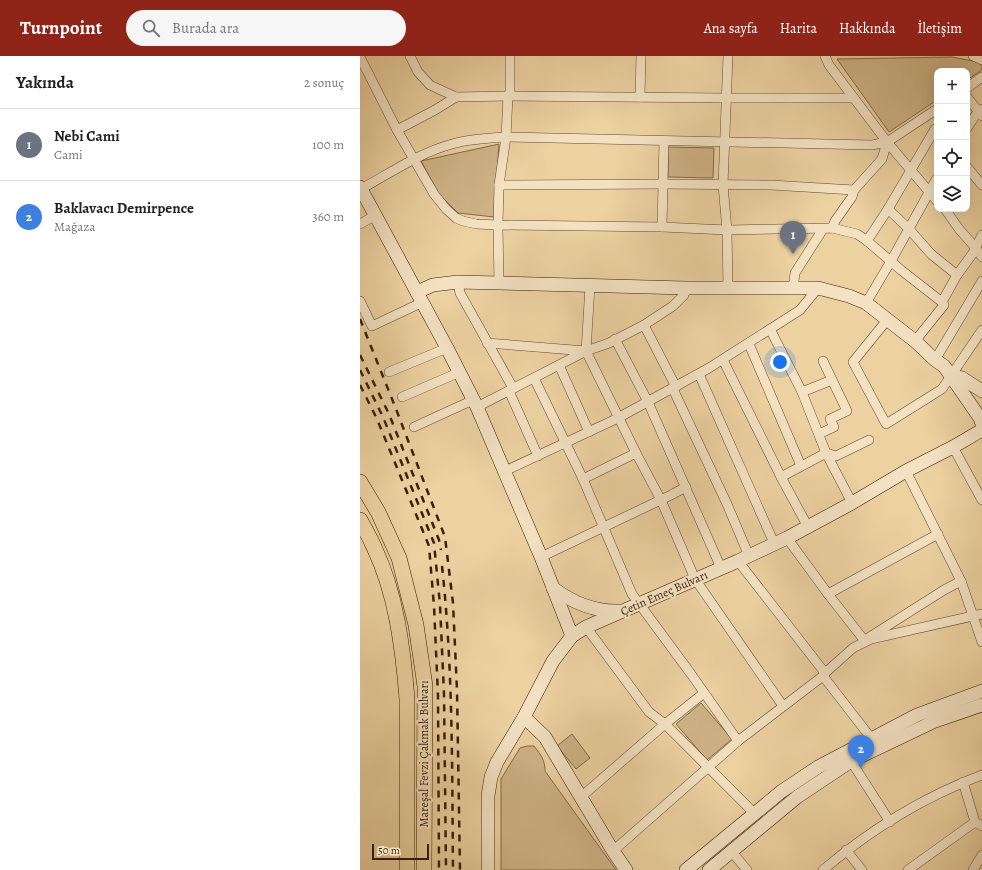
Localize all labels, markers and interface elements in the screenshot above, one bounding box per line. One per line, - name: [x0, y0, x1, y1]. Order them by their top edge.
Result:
- search box: [126, 10, 406, 46]
- text: Turnpoint: [20, 15, 102, 41]
- icon: search: [140, 17, 162, 39]
- text: Burada ara: [172, 18, 239, 38]
- text: Ana sayfa: [704, 19, 758, 38]
- text: Harita: [780, 19, 817, 38]
- text: Hakkında: [839, 19, 895, 38]
- text: İletişim: [917, 19, 962, 38]
- map controls: [934, 68, 970, 212]
- button: +: [934, 68, 970, 104]
- text: Yakında: [16, 71, 74, 94]
- text: 2 sonuç: [304, 74, 344, 91]
- button: −: [934, 104, 970, 140]
- text: Nebi Cami: [54, 126, 120, 146]
- text: 1: [27, 136, 31, 153]
- text: 100 m: [312, 136, 344, 153]
- button: locate: [934, 140, 970, 176]
- text: Cami: [54, 146, 83, 163]
- button: layers: [934, 176, 970, 212]
- text: Baklavacı Demirpence: [54, 198, 194, 218]
- text: 2: [26, 208, 32, 225]
- text: 360 m: [312, 208, 344, 225]
- text: Mağaza: [54, 218, 95, 235]
- pin: 1: [780, 221, 806, 254]
- your location: [770, 352, 790, 372]
- street label: Çetin Emeç Bulvarı: [618, 567, 710, 619]
- street label: Mareşal Fevzi Çakmak Bulvarı: [416, 680, 432, 828]
- pin: 2: [848, 735, 874, 768]
- scale bar: [372, 842, 429, 861]
- text: 50 m: [378, 843, 400, 858]

